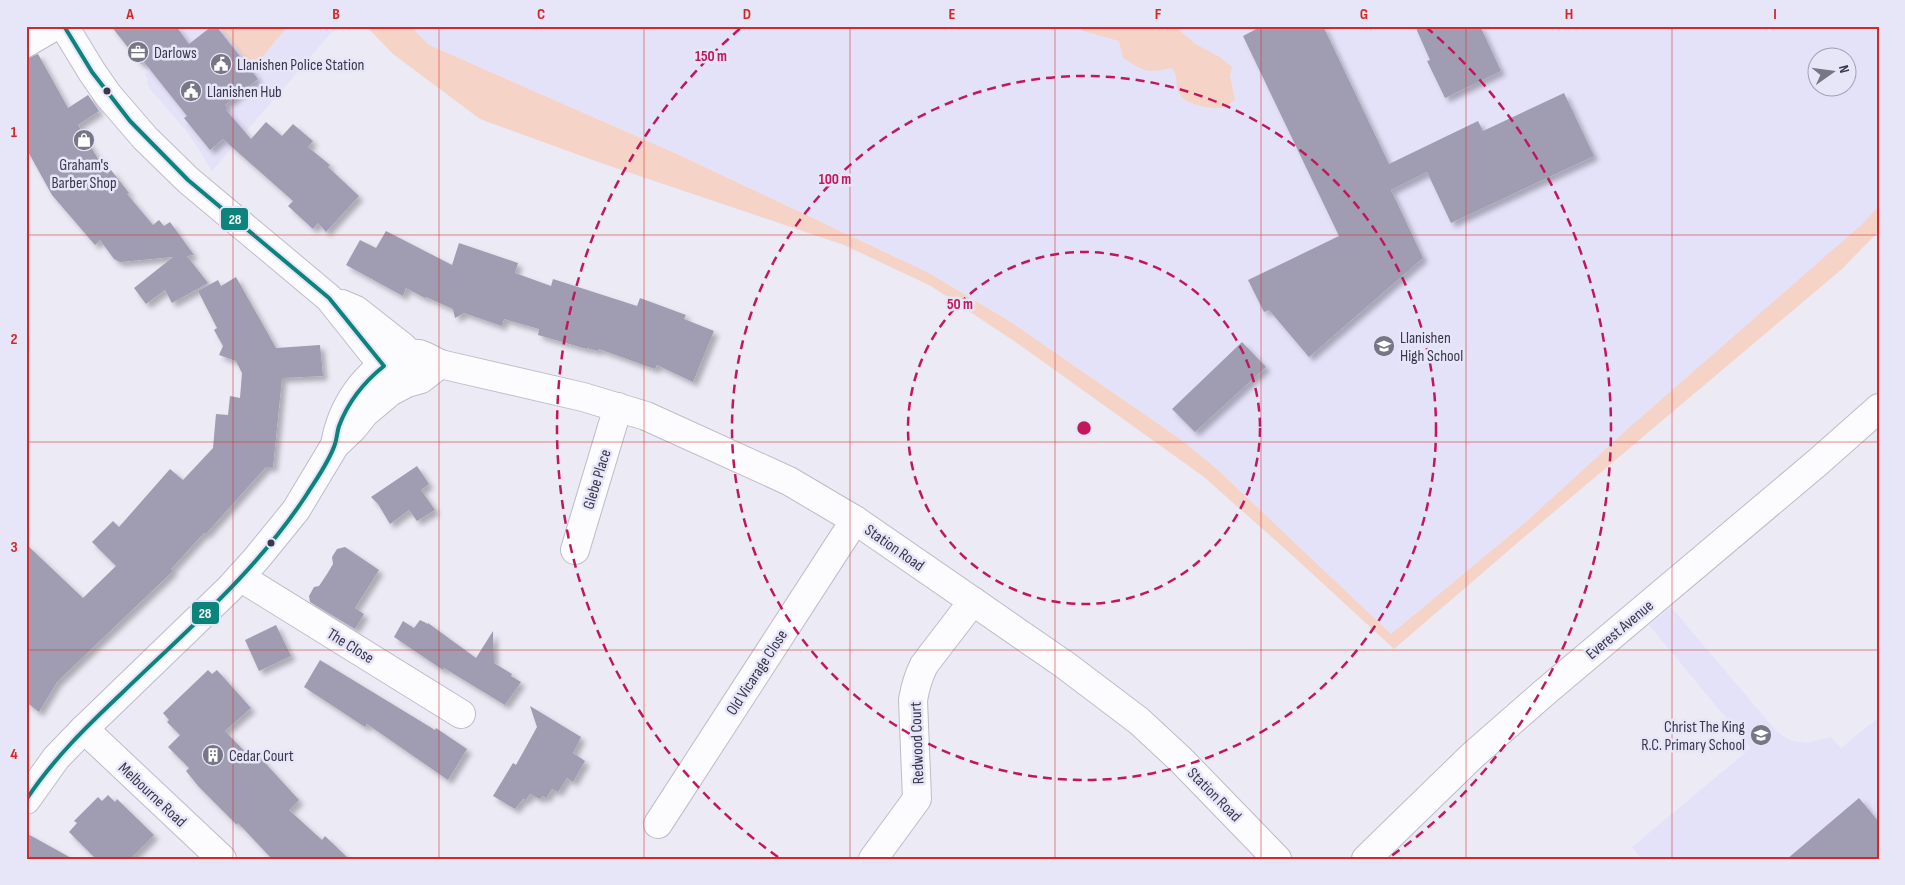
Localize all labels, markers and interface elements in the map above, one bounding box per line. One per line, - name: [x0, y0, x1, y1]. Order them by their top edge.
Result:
- text: A: [125, 5, 134, 24]
- text: B: [332, 5, 340, 24]
- text: C: [537, 5, 545, 24]
- text: D: [743, 5, 751, 24]
- text: E: [949, 5, 956, 24]
- text: F: [1155, 5, 1162, 24]
- text: G: [1360, 5, 1368, 24]
- text: H: [1565, 5, 1573, 24]
- text: I: [1773, 5, 1777, 24]
- office icon: Darlows: [126, 40, 150, 64]
- place label: Darlows: [154, 44, 197, 63]
- text: 150 m: [695, 47, 727, 66]
- north arrow: [1808, 48, 1858, 98]
- public building icon: Llanishen Police Station: [209, 52, 233, 76]
- place label: Llanishen Police Station: [237, 56, 364, 75]
- text: N: [1835, 63, 1853, 75]
- public building icon: Llanishen Hub: [179, 79, 203, 103]
- place label: Llanishen Hub: [207, 83, 282, 102]
- unlabelled marker: [102, 86, 112, 96]
- text: 1: [11, 123, 18, 142]
- shop icon: Graham's Barber Shop: [72, 128, 96, 152]
- place label: Graham's Barber Shop: [51, 156, 117, 193]
- text: 100 m: [819, 170, 851, 189]
- line badge: 28: [220, 207, 249, 231]
- text: 28: [229, 211, 242, 228]
- text: 50 m: [947, 295, 973, 314]
- place label: Llanishen High School: [1400, 329, 1463, 366]
- text: 2: [10, 330, 18, 349]
- school or university icon: Llanishen High School: [1372, 334, 1396, 358]
- centre of rings: [1075, 419, 1093, 437]
- street label: Glebe Place: [579, 447, 616, 512]
- street label: Station Road: [861, 521, 928, 576]
- text: 3: [10, 538, 18, 557]
- unlabelled marker: [266, 538, 276, 548]
- street label: Everest Avenue: [1582, 596, 1658, 664]
- line badge: 28: [191, 601, 220, 625]
- text: 28: [199, 605, 212, 622]
- street label: The Close: [323, 625, 377, 668]
- street label: Old Vicarage Close: [723, 627, 792, 719]
- street label: Redwood Court: [907, 701, 928, 784]
- place label: Christ The King R.C. Primary School: [1641, 718, 1745, 755]
- school or university icon: Christ The King R.C. Primary School: [1749, 723, 1773, 747]
- building icon: Cedar Court: [201, 743, 225, 767]
- text: 4: [10, 745, 18, 764]
- place label: Cedar Court: [229, 747, 294, 766]
- street label: Melbourne Road: [114, 759, 190, 831]
- street label: Station Road: [1183, 764, 1245, 826]

